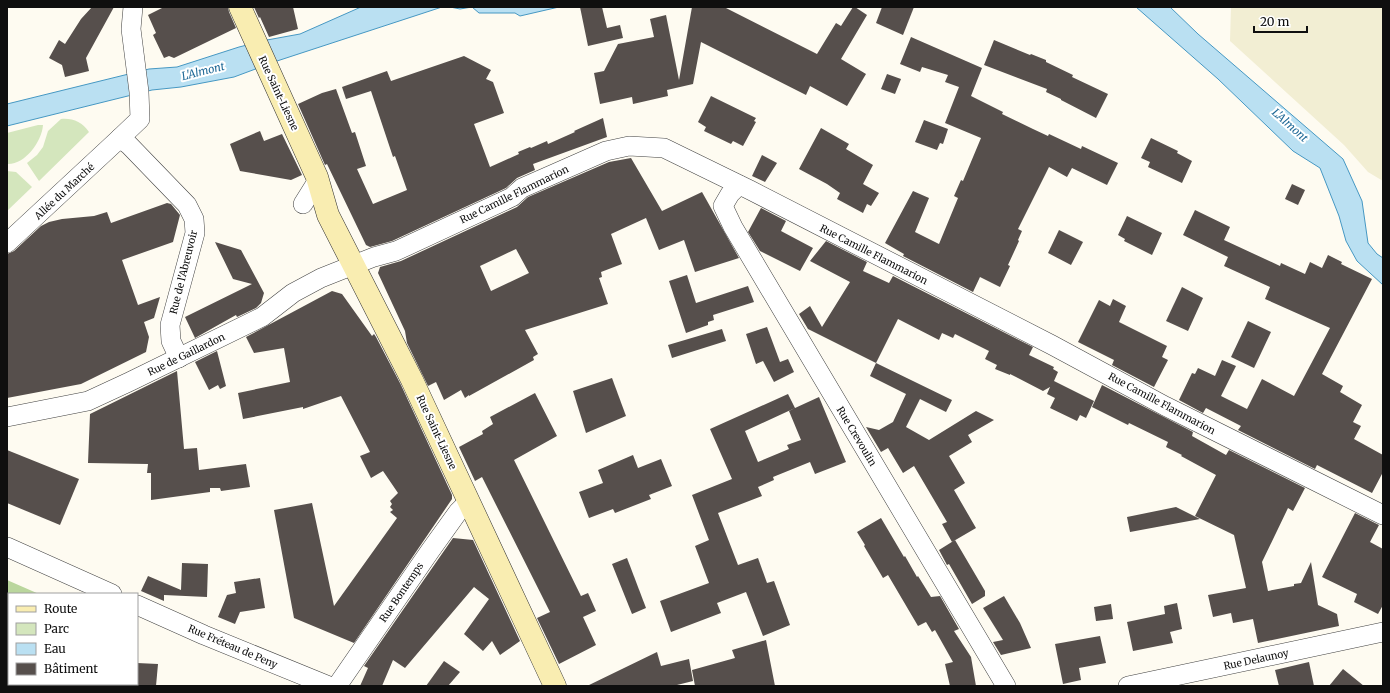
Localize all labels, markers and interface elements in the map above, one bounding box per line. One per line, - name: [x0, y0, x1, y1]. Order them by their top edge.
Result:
- scale bar: [1254, 8, 1307, 34]
- text: 20 m: [1260, 14, 1289, 29]
- street label: Rue Saint-Liesne: [256, 54, 301, 133]
- water label: L'Almont: [180, 59, 226, 83]
- water label: L'Almont: [1269, 105, 1311, 145]
- street label: Allée du Marché: [31, 160, 97, 223]
- street label: Rue Camille Flammarion: [458, 162, 571, 226]
- street label: Rue Camille Flammarion: [818, 222, 930, 288]
- street label: Rue de l'Abreuvoir: [167, 228, 200, 316]
- street label: Rue de Gaillardon: [145, 330, 227, 379]
- street label: Rue Camille Flammarion: [1106, 370, 1218, 437]
- street label: Rue Saint-Liesne: [414, 393, 459, 472]
- street label: Rue Crevoulin: [834, 404, 880, 469]
- street label: Rue Bontemps: [377, 560, 426, 625]
- legend: [8, 593, 138, 685]
- text: Route: [44, 601, 77, 616]
- text: Parc: [44, 621, 69, 636]
- street label: Rue Fréteau de Peny: [186, 622, 280, 671]
- text: Eau: [44, 641, 66, 656]
- street label: Rue Delaunoy: [1222, 646, 1290, 673]
- text: Bâtiment: [44, 661, 98, 676]

